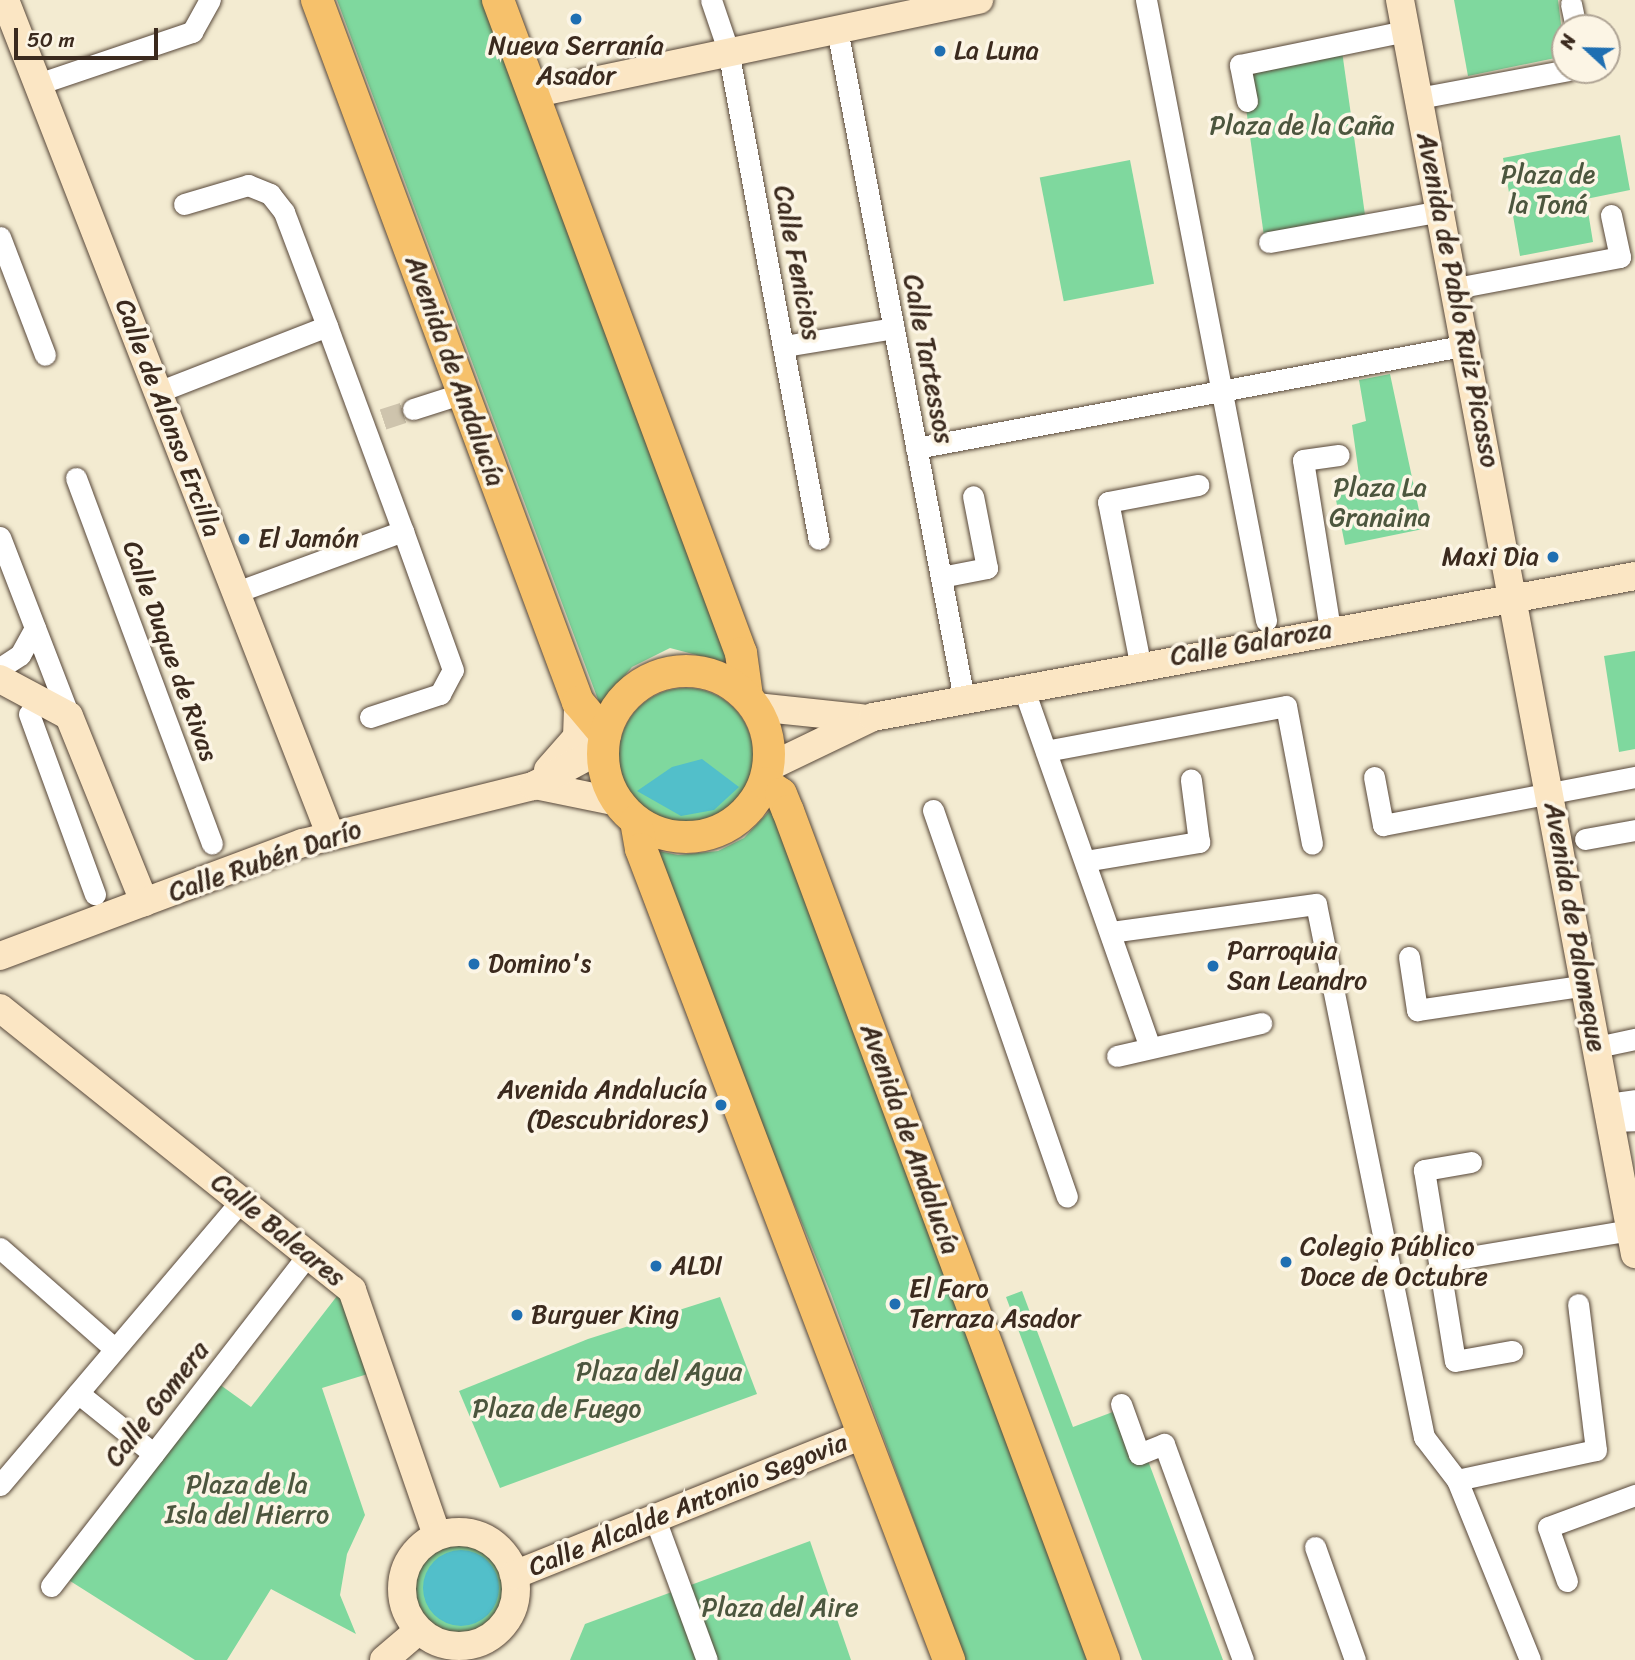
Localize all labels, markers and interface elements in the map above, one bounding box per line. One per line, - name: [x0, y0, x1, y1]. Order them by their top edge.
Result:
- marker: Nueva Serranía Asador: [568, 11, 584, 27]
- scale bar: [18, 14, 161, 58]
- north arrow: [1551, 14, 1621, 84]
- text: 50 m: [27, 21, 75, 59]
- text: N: [1550, 29, 1586, 54]
- place label: Nueva Serranía Asador: [488, 30, 664, 92]
- place label: La Luna: [954, 35, 1039, 67]
- marker: La Luna: [932, 43, 948, 59]
- park label: Plaza de la Caña: [1209, 110, 1395, 142]
- street label: Avenida de Pablo Ruiz Picasso: [1410, 129, 1506, 471]
- park label: Plaza de la Toná: [1500, 159, 1596, 220]
- street label: Calle Fenicios: [767, 183, 827, 343]
- street label: Avenida de Andalucía: [399, 251, 511, 491]
- street label: Calle Tartessos: [896, 271, 960, 447]
- street label: Calle de Alonso Ercilla: [108, 294, 228, 542]
- park label: Plaza La Granaina: [1329, 472, 1431, 534]
- place label: El Jamón: [258, 523, 359, 555]
- marker: El Jamón: [236, 531, 252, 547]
- street label: Calle Duque de Rivas: [115, 536, 225, 766]
- place label: Maxi Dia: [1442, 541, 1539, 573]
- marker: Maxi Dia: [1545, 549, 1561, 565]
- street label: Calle Galaroza: [1168, 613, 1334, 673]
- street label: Avenida de Palomeque: [1538, 800, 1612, 1054]
- street label: Calle Rubén Darío: [164, 813, 366, 909]
- place label: Parroquia San Leandro: [1227, 935, 1367, 996]
- place label: Domino's: [488, 948, 591, 980]
- marker: Domino's: [466, 956, 482, 972]
- marker: Parroquia San Leandro: [1205, 958, 1221, 974]
- street label: Avenida de Andalucía: [854, 1019, 966, 1259]
- place label: Avenida Andalucía (Descubridores): [497, 1074, 707, 1136]
- marker: Avenida Andalucía (Descubridores): [713, 1097, 729, 1113]
- street label: Calle Baleares: [205, 1167, 351, 1293]
- place label: Colegio Público Doce de Octubre: [1300, 1231, 1489, 1292]
- place label: ALDI: [670, 1250, 723, 1282]
- marker: Colegio Público Doce de Octubre: [1278, 1254, 1294, 1270]
- marker: ALDI: [648, 1258, 664, 1274]
- place label: El Faro Terraza Asador: [909, 1273, 1081, 1334]
- marker: El Faro Terraza Asador: [887, 1296, 903, 1312]
- place label: Burguer King: [531, 1299, 679, 1331]
- marker: Burguer King: [509, 1307, 525, 1323]
- street label: Calle Gomera: [98, 1335, 216, 1473]
- park label: Plaza del Agua: [576, 1356, 742, 1388]
- park label: Plaza de Fuego: [472, 1393, 642, 1425]
- street label: Calle Alcalde Antonio Segovia: [524, 1427, 852, 1583]
- park label: Plaza de la Isla del Hierro: [165, 1469, 329, 1530]
- park label: Plaza del Aire: [701, 1592, 859, 1624]

